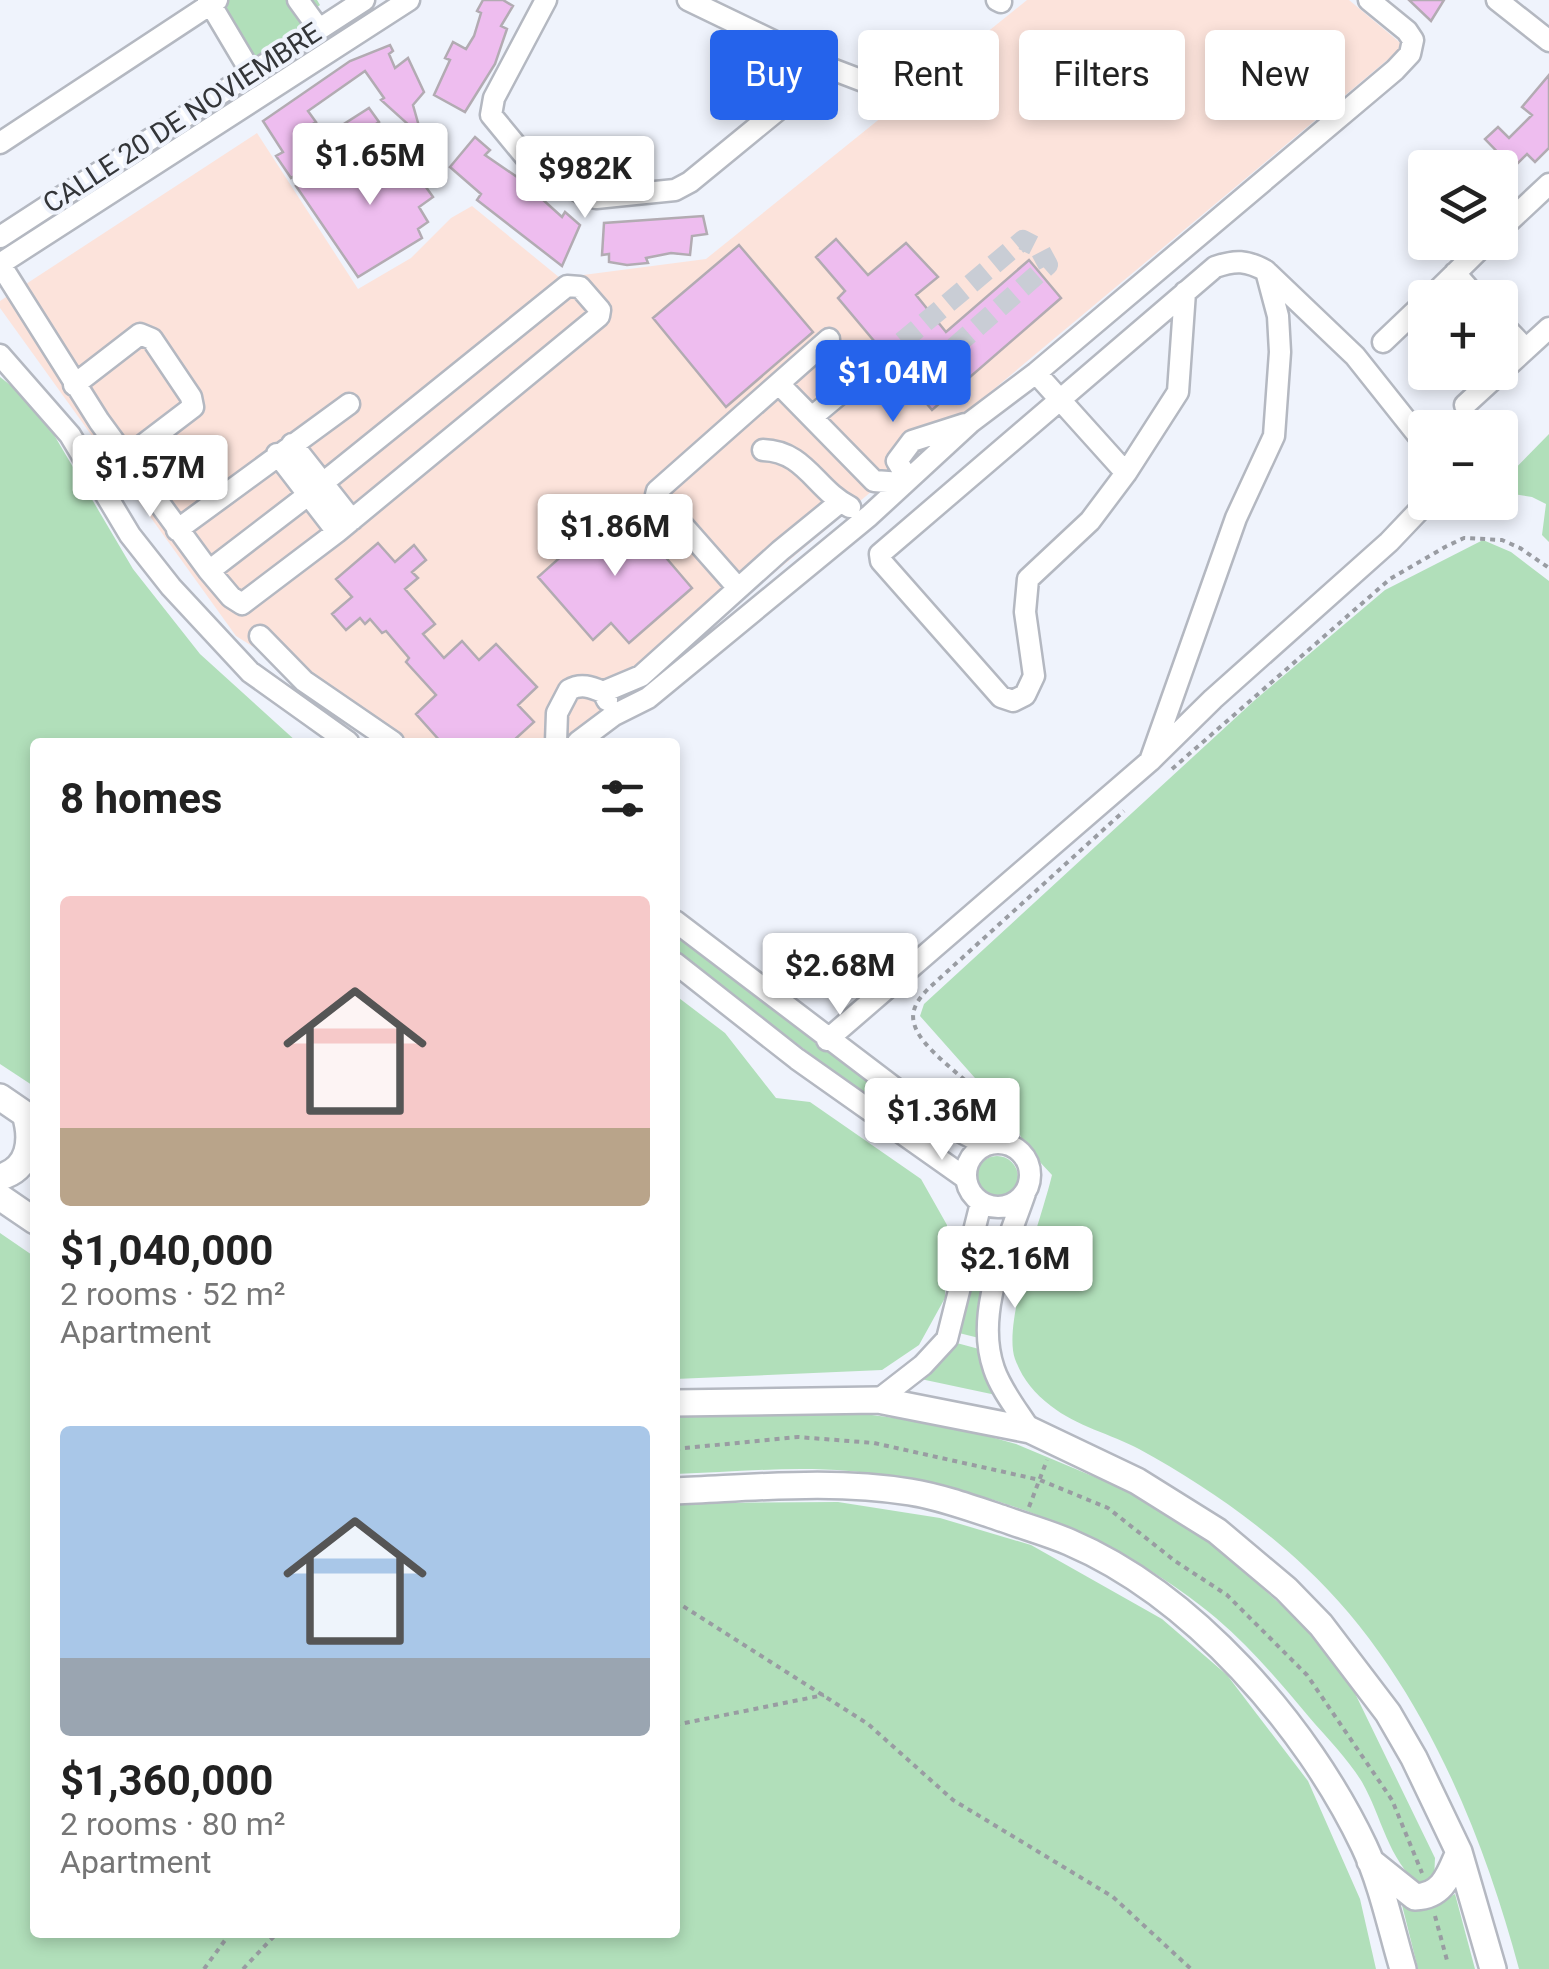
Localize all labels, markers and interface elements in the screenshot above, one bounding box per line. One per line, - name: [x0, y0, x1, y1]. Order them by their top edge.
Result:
- street label: CALLE 20 DE NOVIEMBRE: [37, 16, 327, 220]
- chip: Buy: [710, 30, 838, 120]
- chip: Rent: [858, 30, 999, 120]
- chip: Filters: [1019, 30, 1185, 120]
- chip: New: [1205, 30, 1345, 120]
- pin: $1.65M: [289, 123, 451, 208]
- text: $1.65M: [315, 136, 425, 174]
- pin: $982K: [515, 136, 655, 221]
- text: $982K: [538, 149, 632, 187]
- map controls: [1408, 150, 1518, 520]
- button: layers: [1408, 150, 1518, 260]
- button: +: [1408, 280, 1518, 390]
- pin: $1.04M: [812, 340, 974, 425]
- text: $1.04M: [838, 353, 948, 391]
- button: −: [1408, 410, 1518, 520]
- pin: $1.57M: [69, 435, 231, 520]
- text: $1.57M: [95, 448, 205, 486]
- pin: $1.86M: [534, 494, 696, 579]
- text: $1.86M: [560, 507, 670, 545]
- icon: filters: [595, 771, 650, 826]
- text: 8 homes: [60, 774, 222, 823]
- pin: $2.68M: [759, 933, 921, 1018]
- text: $2.68M: [785, 946, 895, 984]
- icon: home: [265, 961, 445, 1141]
- pin: $1.36M: [861, 1078, 1023, 1163]
- text: $1.36M: [887, 1091, 997, 1129]
- text: $1,040,000: [60, 1226, 273, 1275]
- pin: $2.16M: [934, 1226, 1096, 1311]
- text: $2.16M: [960, 1239, 1070, 1277]
- text: 2 rooms · 52 m²: [60, 1275, 285, 1313]
- text: Apartment: [60, 1313, 212, 1351]
- icon: home: [265, 1491, 445, 1671]
- text: $1,360,000: [60, 1756, 273, 1805]
- text: 2 rooms · 80 m²: [60, 1805, 285, 1843]
- text: Apartment: [60, 1843, 212, 1881]

